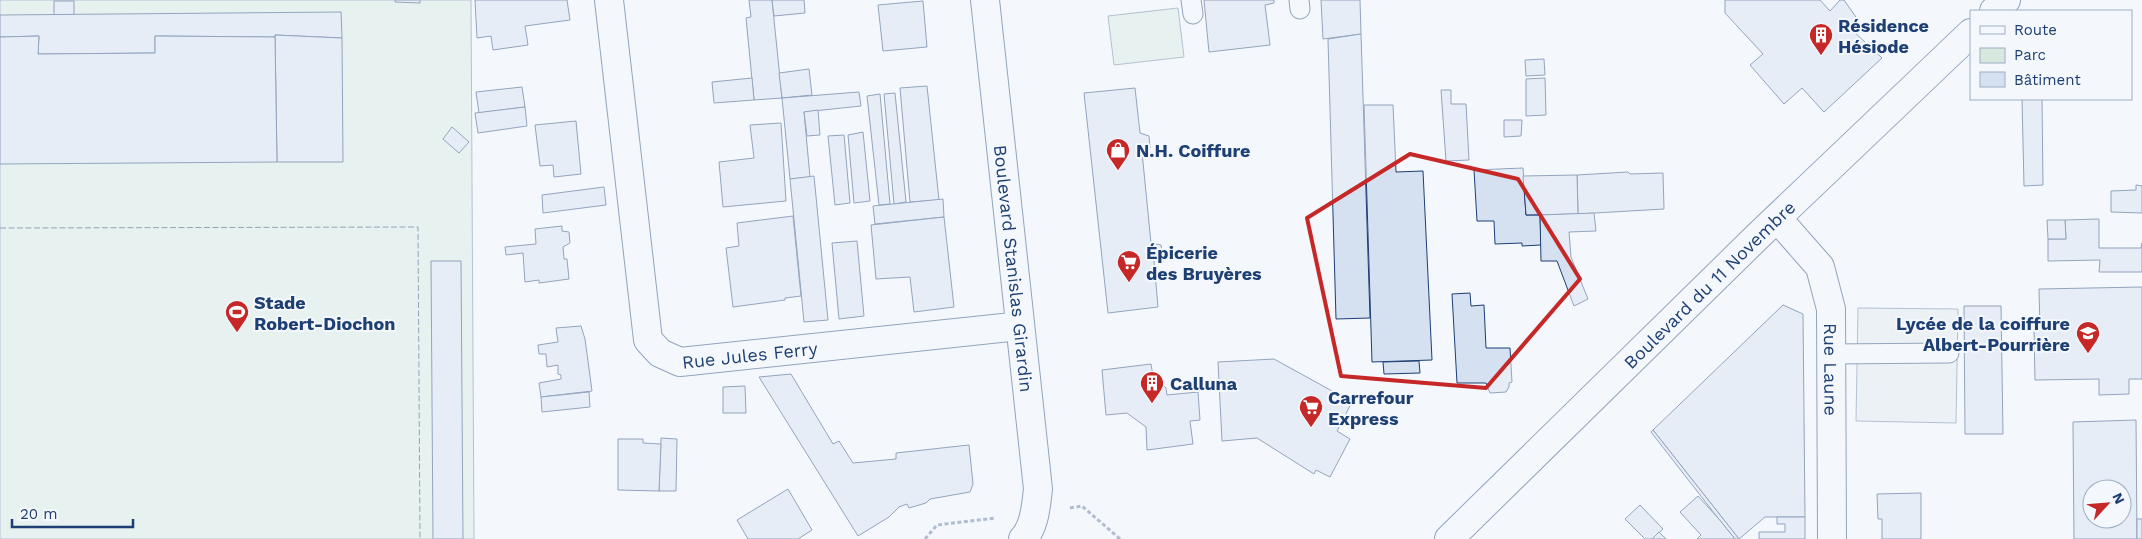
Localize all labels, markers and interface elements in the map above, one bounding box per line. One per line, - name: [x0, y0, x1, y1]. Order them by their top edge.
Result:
- legend: [1970, 10, 2132, 100]
- place label: Résidence Hésiode: [1838, 15, 1929, 57]
- text: Route: [2014, 21, 2057, 39]
- building icon: Résidence Hésiode: [1808, 22, 1834, 56]
- text: Parc: [2014, 46, 2046, 64]
- text: Bâtiment: [2014, 71, 2081, 89]
- shop icon: N.H. Coiffure: [1105, 137, 1131, 171]
- place label: N.H. Coiffure: [1136, 140, 1250, 161]
- street label: Boulevard Stanislas Girardin: [990, 144, 1038, 393]
- street label: Boulevard du 11 Novembre: [1619, 196, 1799, 373]
- place label: Épicerie des Bruyères: [1146, 242, 1262, 284]
- supermarket icon: Épicerie des Bruyères: [1116, 249, 1142, 283]
- place label: Stade Robert-Diochon: [254, 292, 395, 334]
- sports icon: Stade Robert-Diochon: [224, 299, 250, 333]
- place label: Lycée de la coiffure Albert-Pourrière: [1896, 313, 2070, 355]
- school or university icon: Lycée de la coiffure Albert-Pourrière: [2075, 320, 2101, 354]
- street label: Rue Laune: [1821, 323, 1842, 416]
- street label: Rue Jules Ferry: [681, 337, 819, 372]
- building icon: Calluna: [1139, 370, 1165, 404]
- place label: Calluna: [1170, 373, 1238, 394]
- place label: Carrefour Express: [1328, 387, 1414, 429]
- supermarket icon: Carrefour Express: [1298, 394, 1324, 428]
- north arrow: [2082, 479, 2132, 529]
- text: N: [2109, 490, 2128, 506]
- scale bar: [12, 496, 134, 528]
- text: 20 m: [20, 505, 58, 523]

